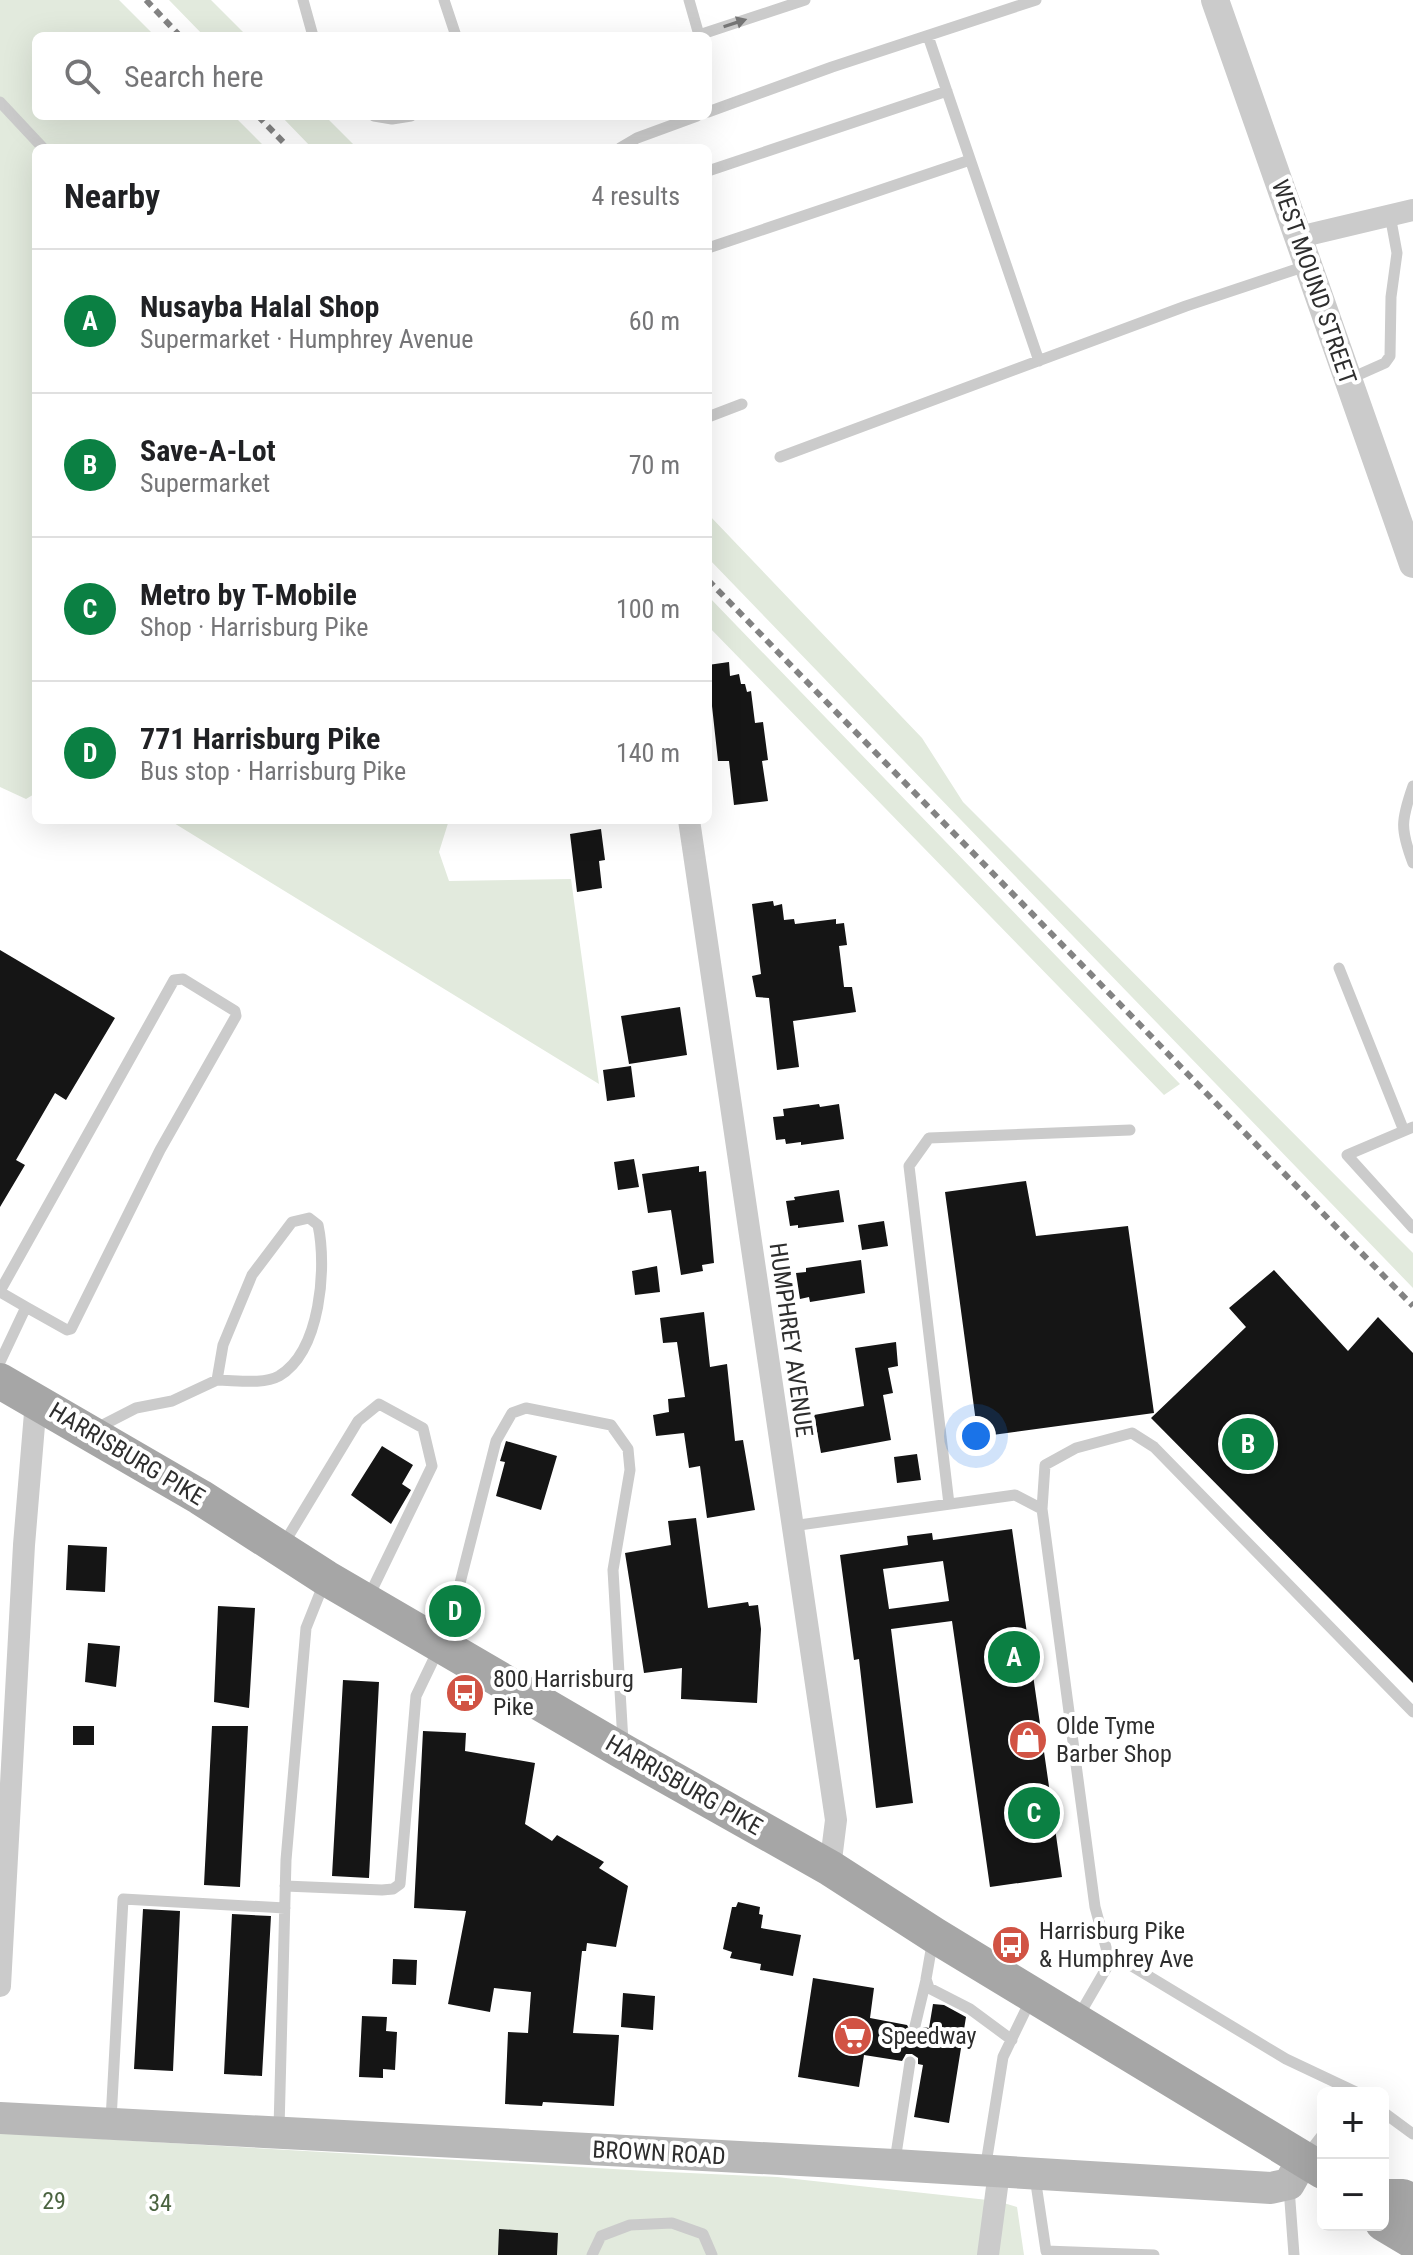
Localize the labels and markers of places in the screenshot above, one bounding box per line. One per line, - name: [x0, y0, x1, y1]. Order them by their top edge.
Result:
- pin: B: [1222, 1414, 1274, 1474]
- pin: D: [429, 1581, 481, 1641]
- pin: A: [988, 1627, 1040, 1687]
- place label: 800 Harrisburg Pike: [493, 1665, 634, 1721]
- bus stop icon: 800 Harrisburg Pike: [444, 1672, 486, 1714]
- place label: Olde Tyme Barber Shop: [1056, 1712, 1172, 1768]
- shop icon: Olde Tyme Barber Shop: [1007, 1719, 1049, 1761]
- pin: C: [1008, 1783, 1060, 1843]
- place label: Harrisburg Pike & Humphrey Ave: [1039, 1917, 1194, 1973]
- bus stop icon: Harrisburg Pike & Humphrey Ave: [990, 1924, 1032, 1966]
- supermarket icon: Speedway: [832, 2015, 874, 2057]
- place label: Speedway: [881, 2022, 977, 2050]

